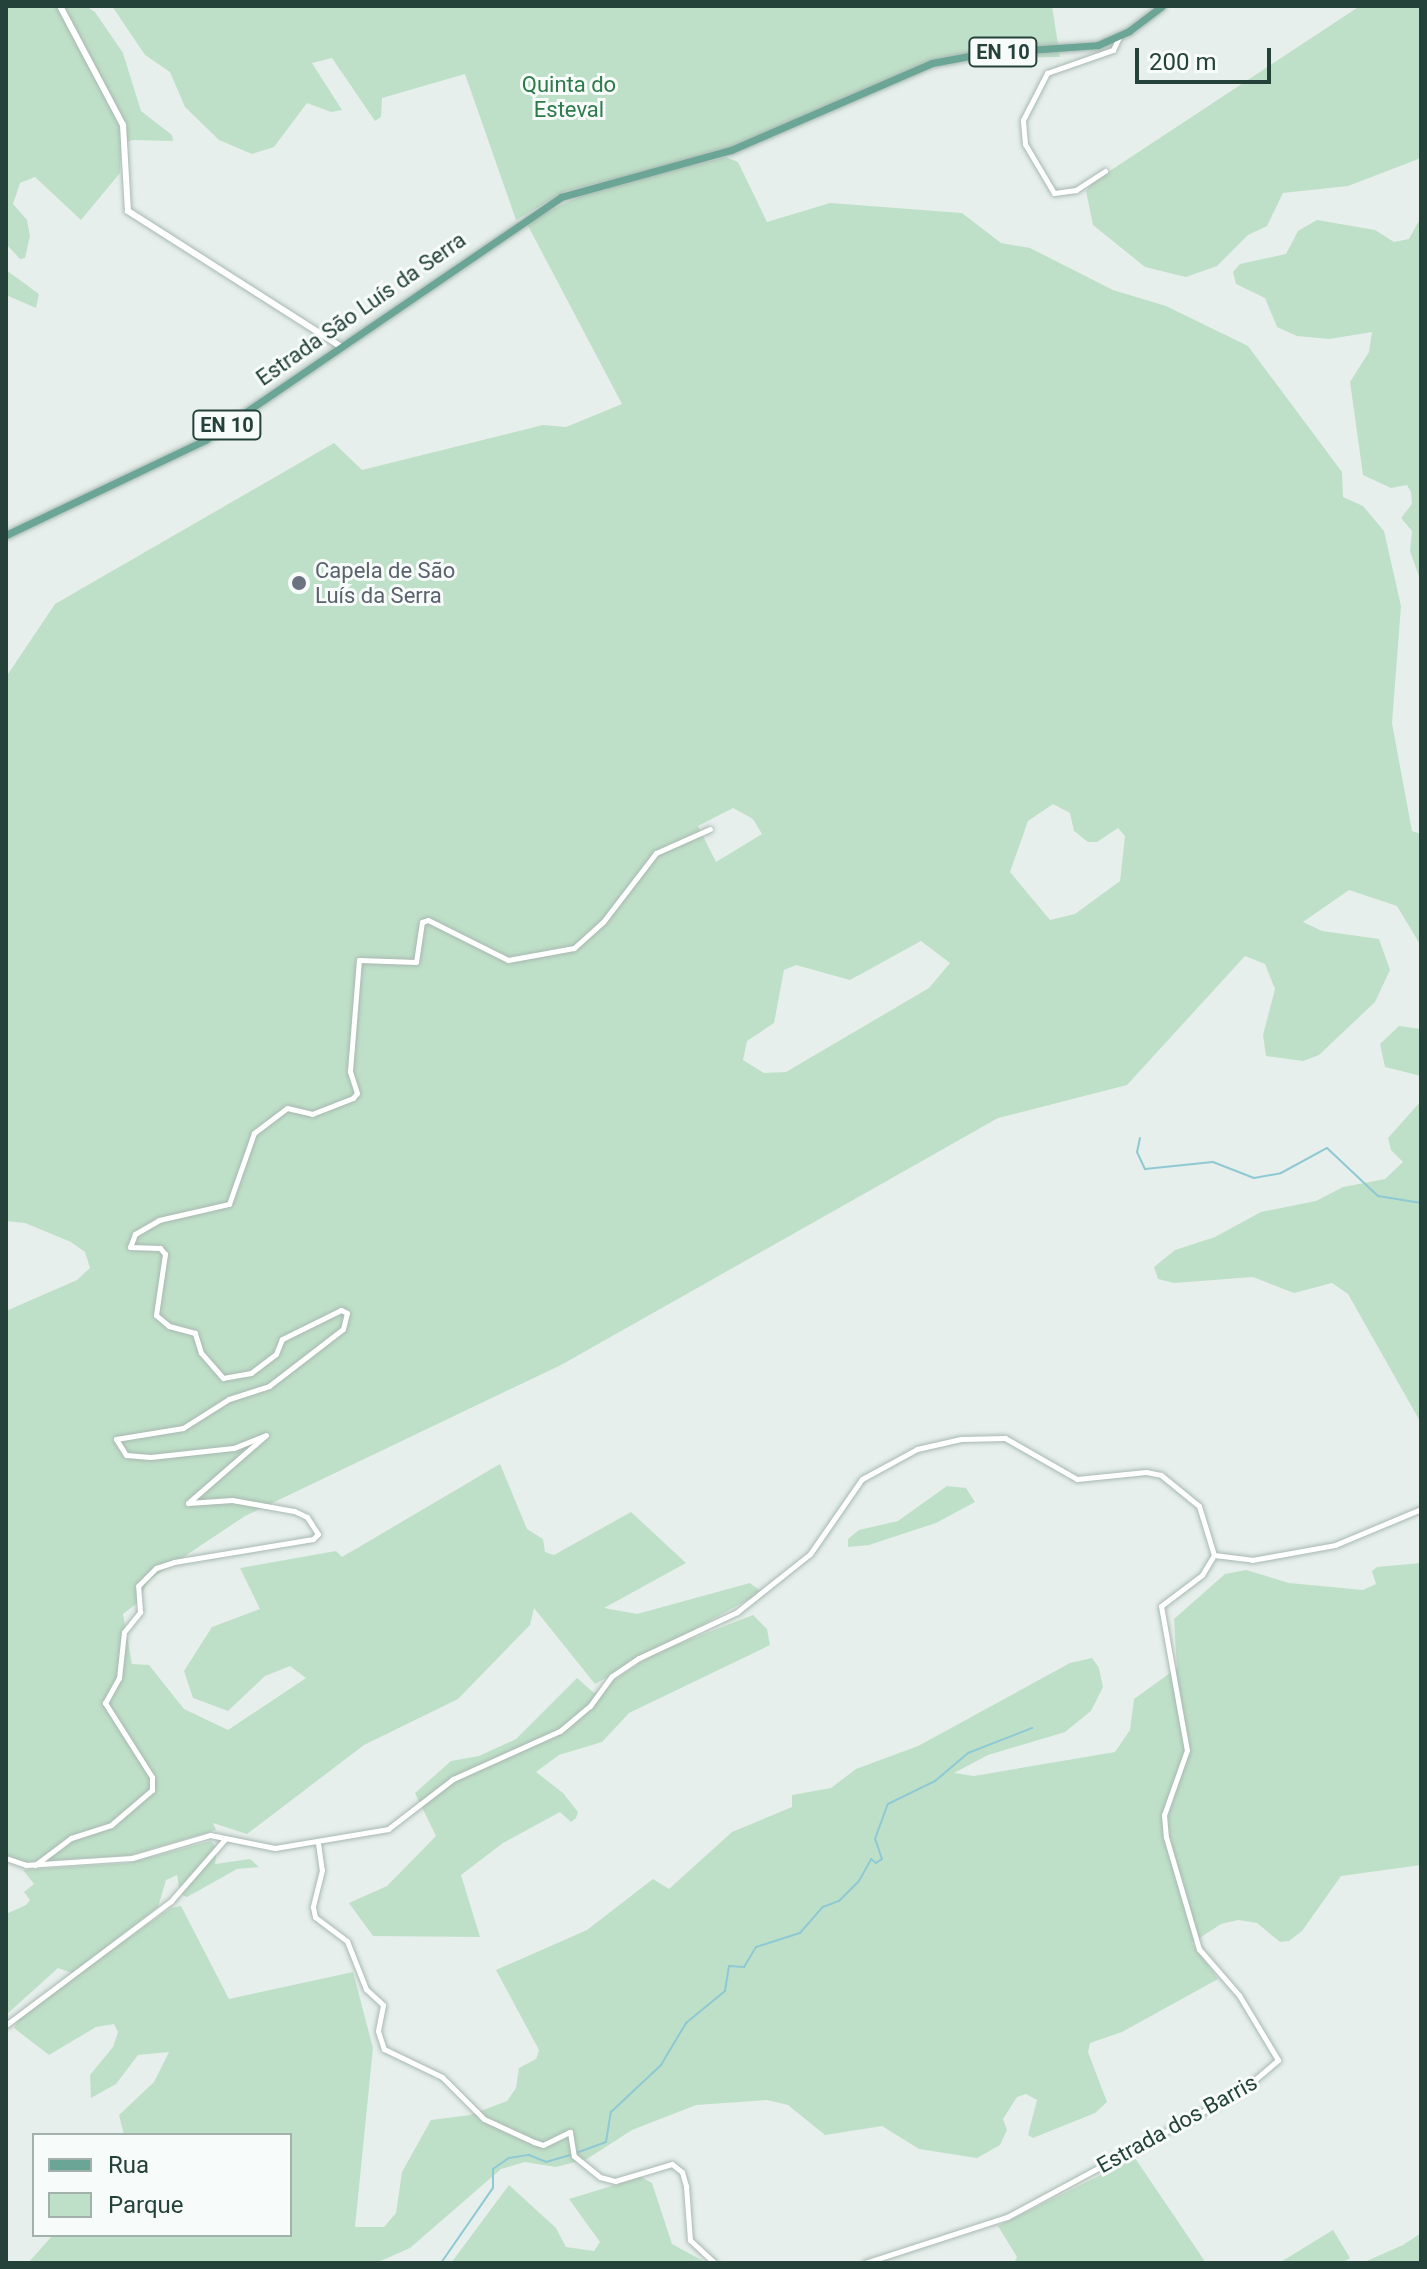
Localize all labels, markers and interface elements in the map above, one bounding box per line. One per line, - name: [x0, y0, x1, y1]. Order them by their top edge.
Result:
- scale bar: [1139, 32, 1275, 82]
- road number: EN 10: [967, 36, 1039, 68]
- text: 200 m: [1149, 48, 1216, 76]
- park label: Quinta do Esteval: [522, 71, 616, 122]
- street label: Estrada São Luís da Serra: [251, 227, 471, 391]
- road number: EN 10: [191, 409, 263, 441]
- place label: Capela de São Luís da Serra: [315, 557, 455, 608]
- marker: Capela de São Luís da Serra: [290, 574, 308, 592]
- street label: Estrada dos Barris: [1092, 2069, 1262, 2179]
- legend: [32, 2133, 292, 2237]
- text: Rua: [108, 2151, 149, 2179]
- text: Parque: [108, 2191, 184, 2219]

